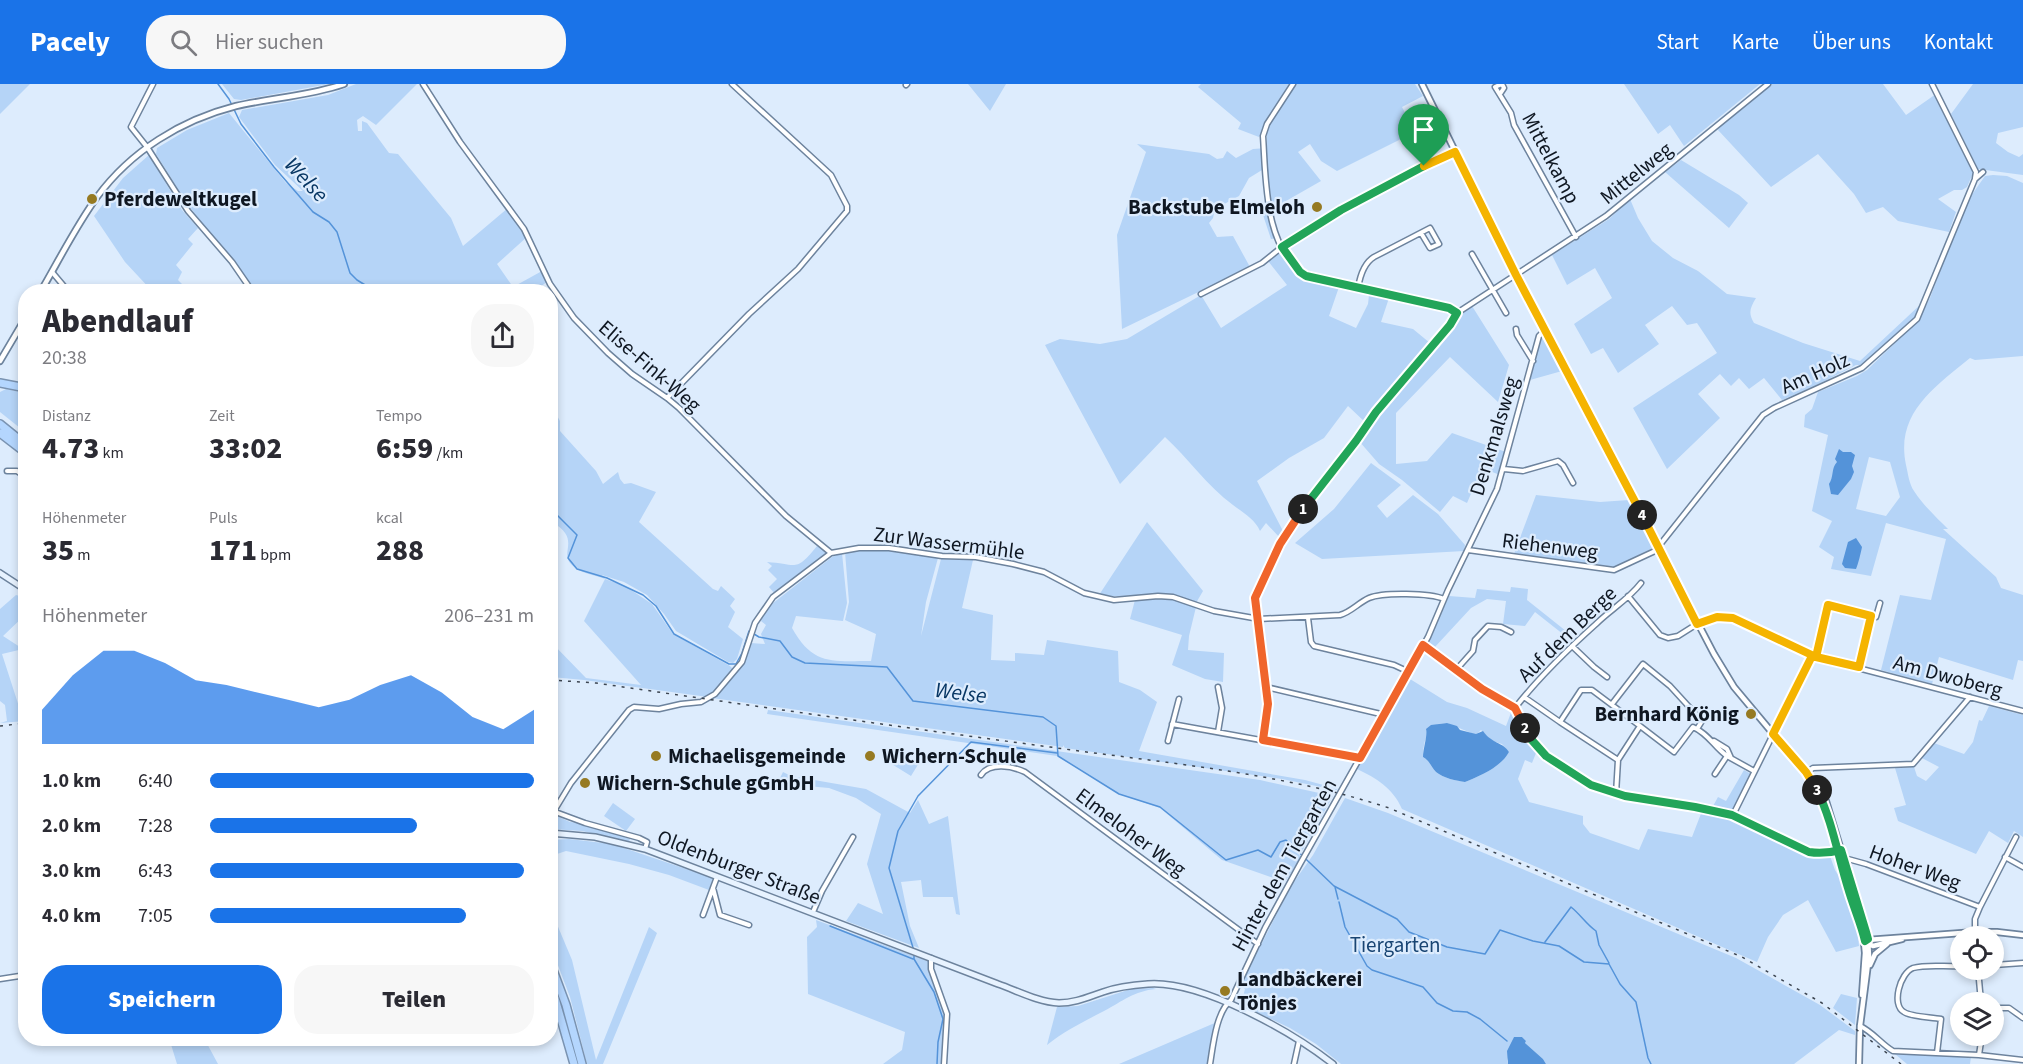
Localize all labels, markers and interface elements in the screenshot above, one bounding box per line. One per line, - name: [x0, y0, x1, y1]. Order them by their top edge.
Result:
- search box: [146, 15, 566, 69]
- text: Pacely: [30, 22, 110, 62]
- icon: search: [167, 26, 200, 59]
- text: Hier suchen: [215, 26, 324, 58]
- text: Start: [1656, 27, 1699, 57]
- text: Karte: [1732, 27, 1779, 57]
- text: Über uns: [1812, 27, 1891, 57]
- text: Kontakt: [1924, 27, 1993, 57]
- pin: [1398, 104, 1449, 166]
- street label: Mittelkamp: [1514, 107, 1588, 209]
- icon: arrive: [1407, 113, 1440, 146]
- street label: Mittelweg: [1593, 134, 1679, 212]
- water label: Welse: [277, 150, 336, 210]
- place label: Pferdeweltkugel: [104, 184, 257, 214]
- marker: Pferdeweltkugel: [85, 192, 99, 206]
- place label: Backstube Elmeloh: [1128, 192, 1305, 222]
- marker: Backstube Elmeloh: [1310, 200, 1324, 214]
- text: Abendlauf: [42, 298, 193, 345]
- button: share: [471, 304, 534, 367]
- street label: Elise-Fink-Weg: [592, 313, 708, 419]
- text: 20:38: [42, 344, 87, 372]
- street label: Am Holz: [1776, 345, 1854, 401]
- street label: Denkmalsweg: [1462, 372, 1526, 499]
- text: Distanz: [42, 405, 91, 427]
- text: Zeit: [209, 405, 235, 427]
- text: Tempo: [376, 405, 422, 427]
- text: 4.73: [42, 427, 99, 470]
- text: 33:02: [209, 427, 282, 470]
- text: 6:59: [376, 427, 433, 470]
- text: km: [99, 442, 124, 464]
- text: /km: [433, 442, 463, 464]
- pin: 1: [1288, 494, 1318, 524]
- text: 1: [1299, 498, 1307, 520]
- pin: 4: [1627, 500, 1657, 530]
- text: 4: [1638, 504, 1646, 526]
- text: Höhenmeter: [42, 507, 126, 529]
- text: Puls: [209, 507, 238, 529]
- text: kcal: [376, 507, 403, 529]
- street label: Zur Wassermühle: [872, 519, 1026, 567]
- street label: Riehenweg: [1500, 525, 1600, 567]
- text: 35: [42, 529, 74, 572]
- text: 171: [209, 529, 257, 572]
- text: 288: [376, 529, 424, 572]
- text: m: [74, 544, 91, 566]
- text: bpm: [257, 544, 291, 566]
- street label: Auf dem Berge: [1511, 579, 1623, 689]
- text: Höhenmeter: [42, 602, 147, 630]
- text: 206–231 m: [444, 602, 534, 630]
- street label: Am Dwoberg: [1890, 647, 2006, 705]
- water label: Welse: [933, 674, 989, 712]
- place label: Bernhard König: [1594, 699, 1739, 729]
- marker: Bernhard König: [1744, 707, 1758, 721]
- pin: 2: [1510, 713, 1540, 743]
- text: 2: [1521, 717, 1529, 739]
- place label: Michaelisgemeinde: [668, 741, 846, 771]
- place label: Wichern-Schule: [882, 741, 1027, 771]
- marker: Michaelisgemeinde: [649, 749, 663, 763]
- marker: Wichern-Schule: [863, 749, 877, 763]
- text: 1.0 km: [42, 767, 101, 795]
- text: 6:40: [138, 767, 173, 795]
- place label: Wichern-Schule gGmbH: [597, 768, 815, 798]
- street label: Hinter dem Tiergarten: [1224, 773, 1344, 957]
- pin: 3: [1802, 775, 1832, 805]
- marker: Wichern-Schule gGmbH: [578, 776, 592, 790]
- text: 3: [1813, 779, 1821, 801]
- street label: Elmeloher Weg: [1069, 780, 1193, 884]
- text: 2.0 km: [42, 812, 101, 840]
- text: 7:28: [138, 812, 173, 840]
- street label: Oldenburger Straße: [653, 822, 825, 912]
- street label: Hoher Weg: [1865, 837, 1965, 898]
- text: 3.0 km: [42, 857, 101, 885]
- text: 6:43: [138, 857, 173, 885]
- text: 4.0 km: [42, 902, 101, 930]
- text: 7:05: [138, 902, 173, 930]
- map controls: [1950, 926, 2004, 1046]
- button: locate: [1950, 926, 2004, 980]
- park label: Tiergarten: [1350, 930, 1440, 960]
- place label: Landbäckerei Tönjes: [1237, 964, 1362, 1018]
- button: Speichern: [42, 965, 282, 1034]
- button: Teilen: [294, 965, 534, 1034]
- marker: Landbäckerei Tönjes: [1218, 984, 1232, 998]
- button: layers: [1950, 992, 2004, 1046]

